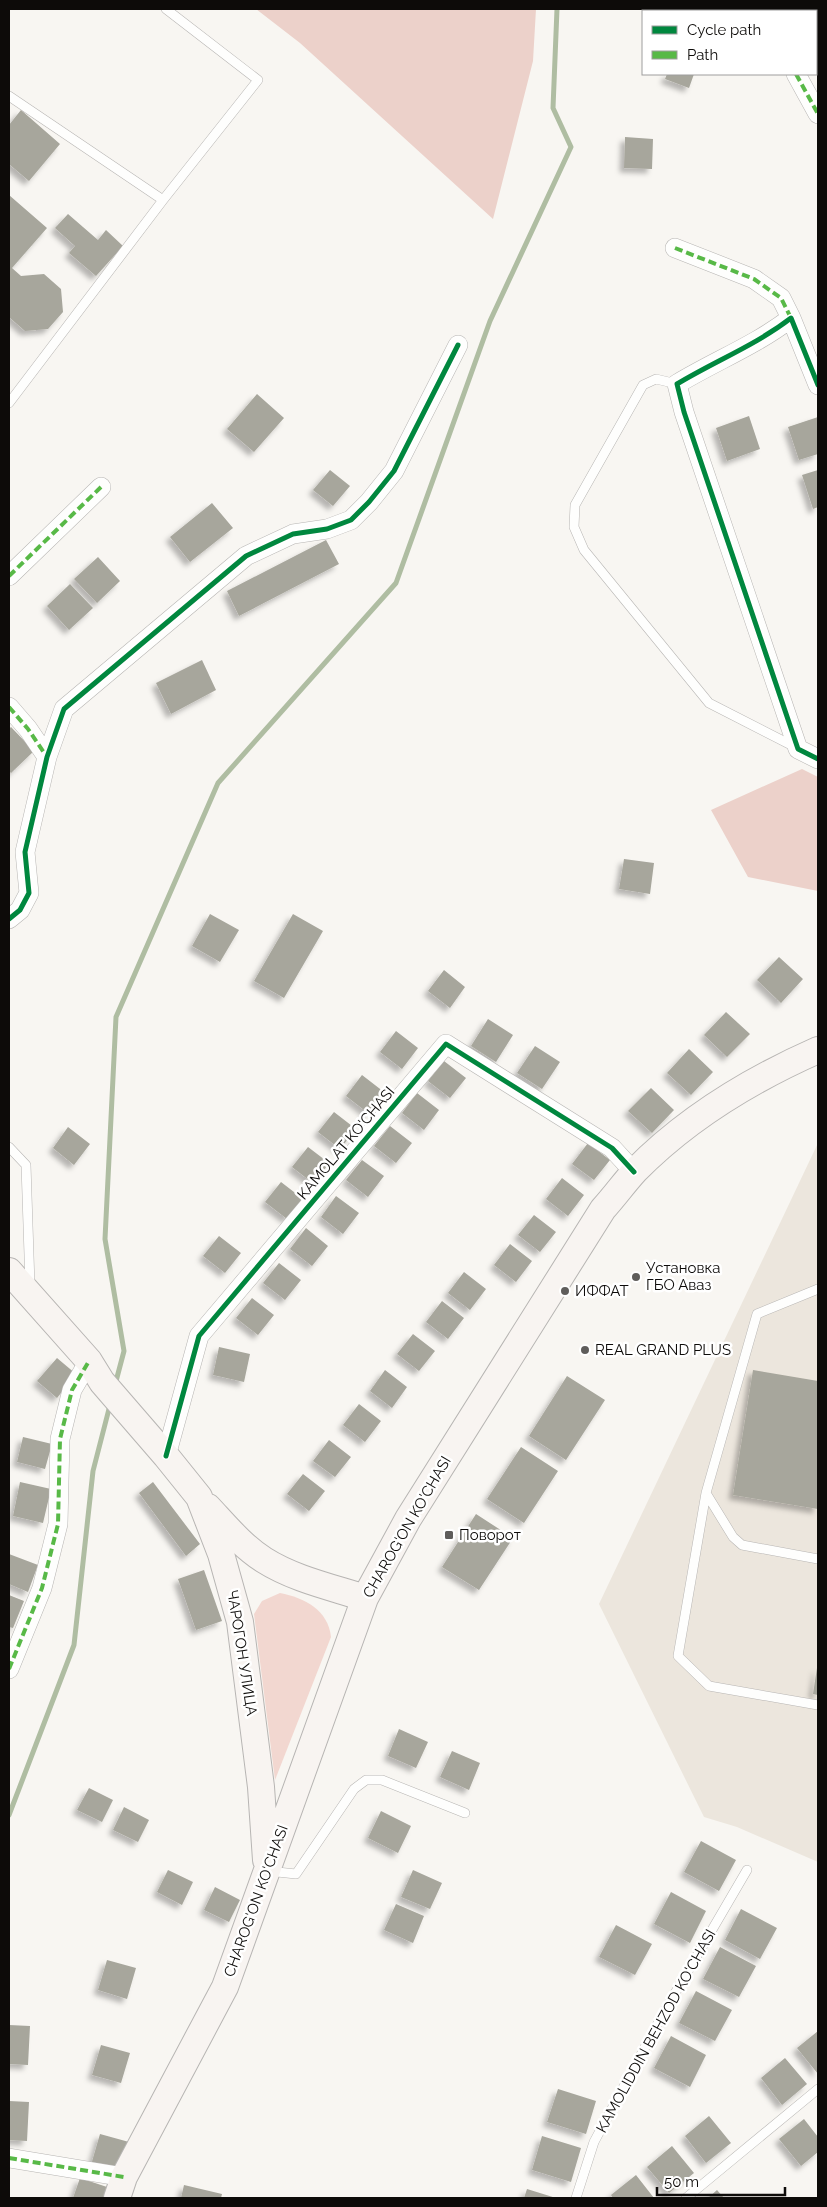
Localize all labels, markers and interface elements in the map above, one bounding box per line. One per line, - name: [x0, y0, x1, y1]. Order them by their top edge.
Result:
- legend: [642, 10, 817, 75]
- text: Cycle path: [687, 21, 761, 39]
- text: Path: [687, 46, 718, 64]
- street label: KAMOLAT KO'CHASI: [293, 1083, 399, 1203]
- place label: Установка ГБО Аваз: [646, 1259, 720, 1294]
- marker: Установка ГБО Аваз: [630, 1271, 642, 1283]
- place label: ИФФАТ: [575, 1282, 629, 1300]
- marker: ИФФАТ: [559, 1285, 571, 1297]
- place label: REAL GRAND PLUS: [595, 1341, 731, 1359]
- marker: REAL GRAND PLUS: [579, 1344, 591, 1356]
- street label: CHAROG'ON KO'CHASI: [359, 1453, 455, 1601]
- place label: Поворот: [459, 1526, 521, 1544]
- marker: Поворот: [443, 1529, 455, 1541]
- street label: ЧАРОГОН УЛИЦА: [223, 1589, 261, 1717]
- street label: CHAROG'ON KO'CHASI: [220, 1823, 292, 1979]
- street label: KAMOLIDDIN BEHZOD KO'CHASI: [592, 1926, 720, 2136]
- scale bar: [657, 2164, 784, 2196]
- text: 50 m: [664, 2173, 699, 2191]

